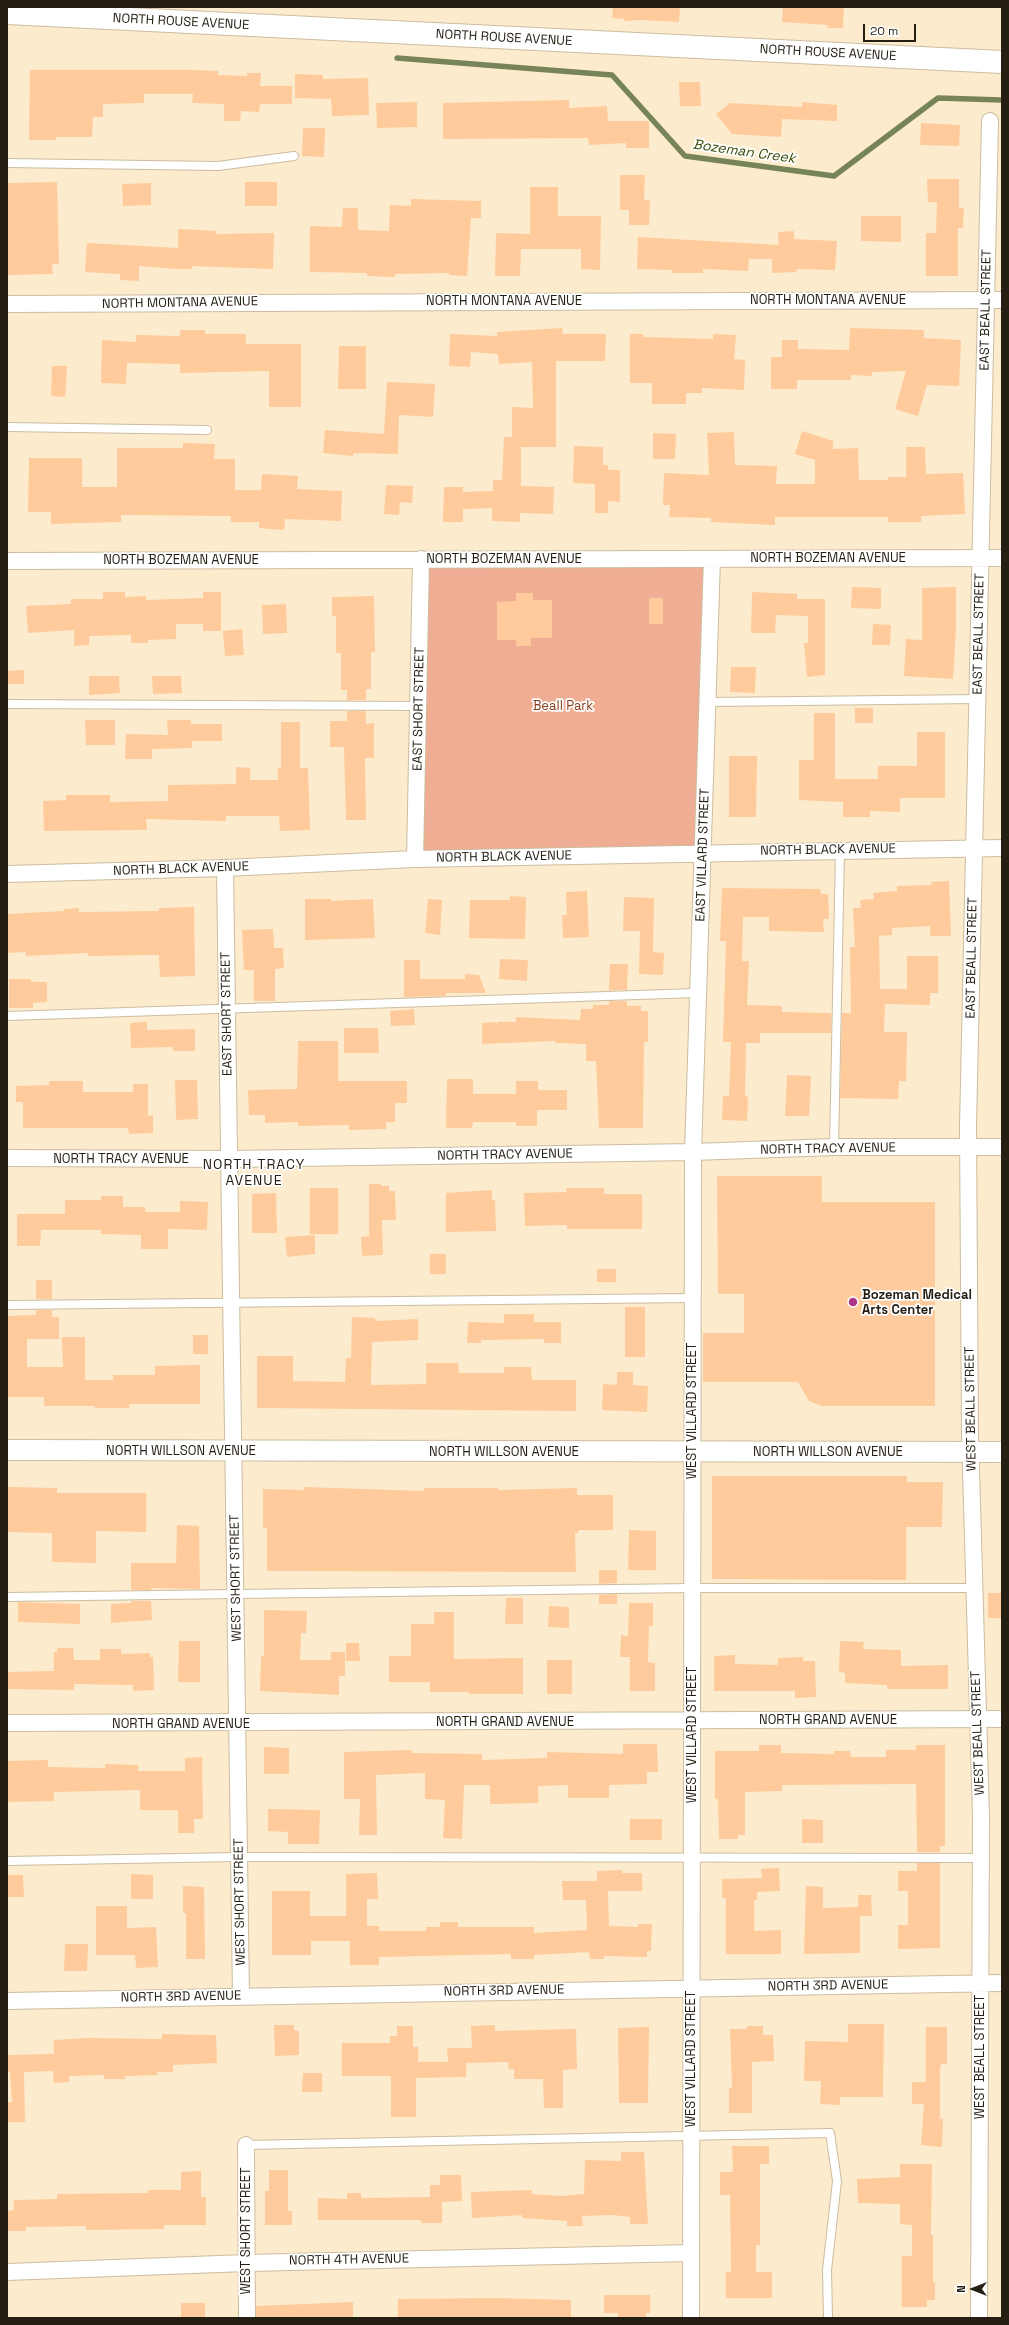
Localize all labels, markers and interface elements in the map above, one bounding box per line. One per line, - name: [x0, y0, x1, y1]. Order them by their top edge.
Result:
- street label: NORTH ROUSE AVENUE: [112, 11, 250, 33]
- scale bar: [865, 16, 918, 42]
- text: 20 m: [870, 23, 898, 39]
- street label: NORTH ROUSE AVENUE: [435, 27, 573, 49]
- street label: NORTH ROUSE AVENUE: [759, 42, 897, 64]
- water label: Bozeman Creek: [692, 136, 796, 168]
- street label: EAST BEALL STREET: [977, 249, 995, 371]
- street label: NORTH MONTANA AVENUE: [750, 292, 906, 308]
- street label: NORTH MONTANA AVENUE: [426, 293, 582, 309]
- street label: NORTH MONTANA AVENUE: [102, 294, 258, 312]
- street label: NORTH BOZEMAN AVENUE: [750, 550, 906, 566]
- street label: NORTH BOZEMAN AVENUE: [426, 551, 582, 567]
- street label: NORTH BOZEMAN AVENUE: [103, 552, 259, 568]
- street label: EAST BEALL STREET: [970, 573, 988, 695]
- street label: EAST SHORT STREET: [410, 647, 428, 771]
- park label: Beall Park: [533, 698, 593, 714]
- street label: EAST VILLARD STREET: [693, 788, 713, 922]
- street label: NORTH BLACK AVENUE: [760, 841, 896, 859]
- street label: NORTH BLACK AVENUE: [436, 848, 572, 866]
- street label: NORTH BLACK AVENUE: [113, 859, 249, 879]
- street label: EAST BEALL STREET: [963, 897, 981, 1019]
- street label: EAST SHORT STREET: [218, 952, 236, 1076]
- street label: NORTH TRACY AVENUE: [760, 1140, 896, 1158]
- street label: NORTH TRACY AVENUE: [437, 1146, 573, 1164]
- street label: NORTH TRACY AVENUE: [53, 1151, 189, 1167]
- district label: NORTH TRACY AVENUE: [203, 1157, 305, 1190]
- place label: Bozeman Medical Arts Center: [862, 1287, 972, 1318]
- marker: Bozeman Medical Arts Center: [847, 1296, 859, 1308]
- street label: WEST VILLARD STREET: [684, 1343, 700, 1479]
- street label: WEST BEALL STREET: [962, 1347, 980, 1471]
- street label: NORTH WILLSON AVENUE: [106, 1443, 256, 1459]
- street label: NORTH WILLSON AVENUE: [429, 1444, 579, 1460]
- street label: NORTH WILLSON AVENUE: [753, 1444, 903, 1460]
- street label: WEST SHORT STREET: [227, 1514, 245, 1642]
- street label: WEST VILLARD STREET: [684, 1667, 700, 1803]
- street label: WEST BEALL STREET: [968, 1670, 988, 1796]
- street label: NORTH GRAND AVENUE: [759, 1712, 897, 1728]
- street label: NORTH GRAND AVENUE: [436, 1714, 574, 1730]
- street label: NORTH GRAND AVENUE: [112, 1716, 250, 1732]
- street label: WEST SHORT STREET: [231, 1838, 249, 1966]
- street label: NORTH 3RD AVENUE: [768, 1977, 888, 1995]
- street label: NORTH 3RD AVENUE: [444, 1982, 564, 2000]
- street label: NORTH 3RD AVENUE: [121, 1988, 241, 2006]
- street label: WEST VILLARD STREET: [683, 1991, 699, 2127]
- street label: WEST BEALL STREET: [972, 1995, 988, 2119]
- street label: WEST SHORT STREET: [238, 2167, 254, 2295]
- street label: NORTH 4TH AVENUE: [289, 2251, 409, 2269]
- north arrow: [953, 2269, 993, 2309]
- text: N: [954, 2285, 968, 2293]

